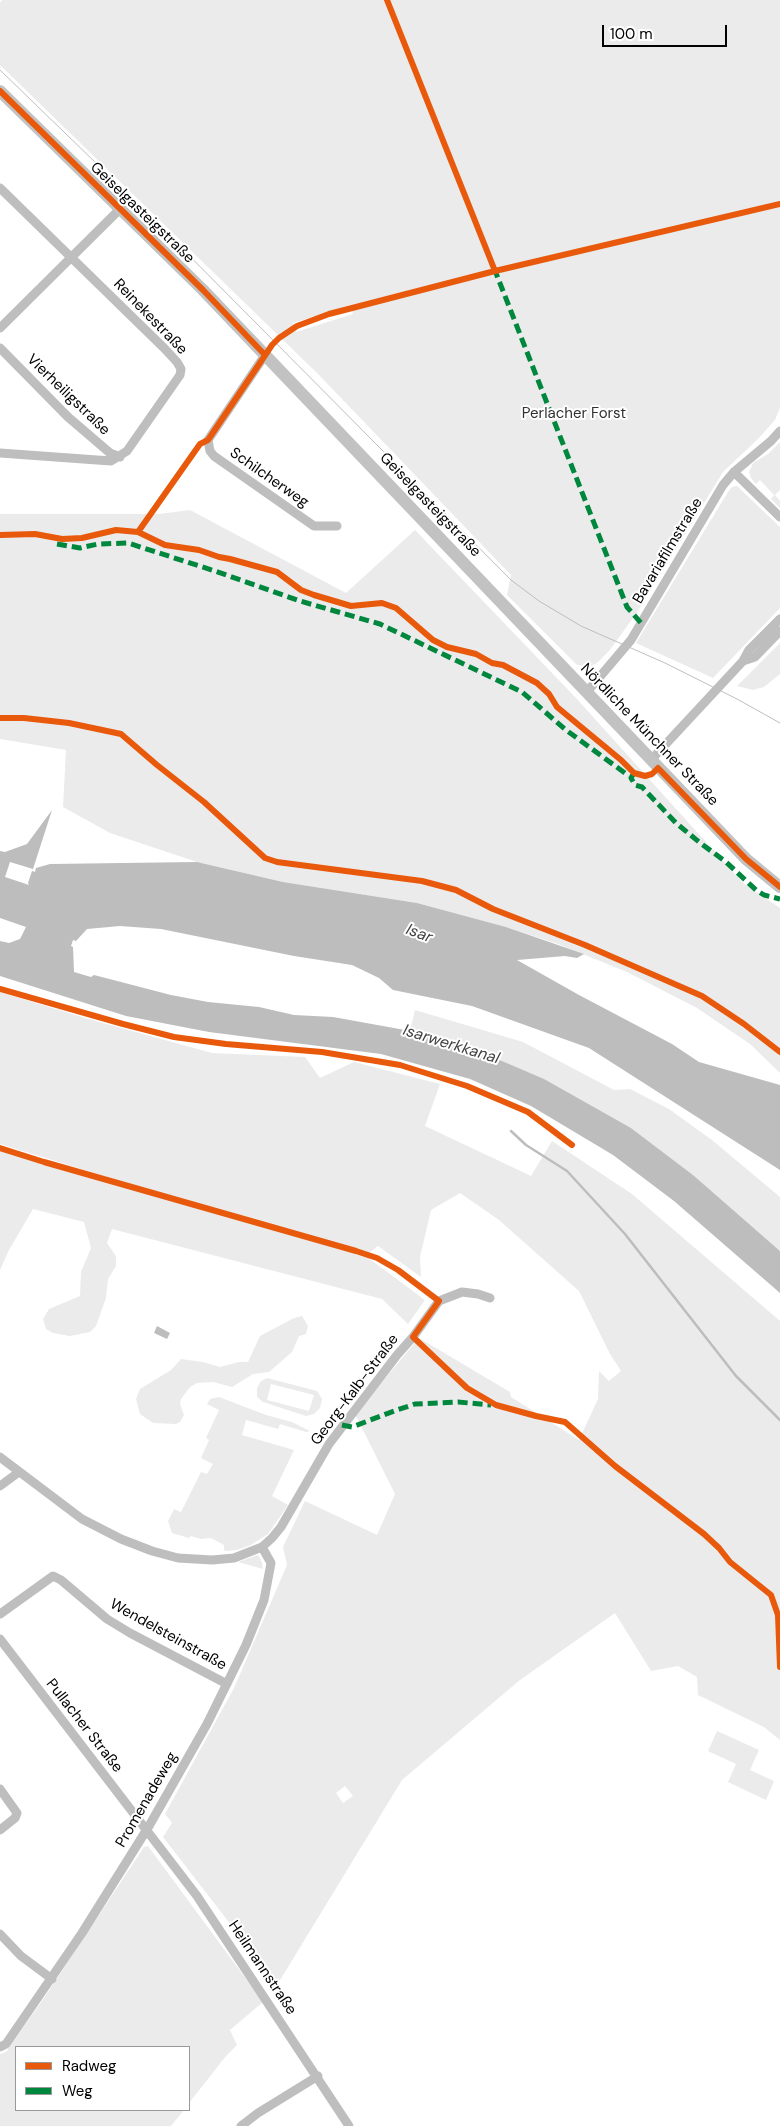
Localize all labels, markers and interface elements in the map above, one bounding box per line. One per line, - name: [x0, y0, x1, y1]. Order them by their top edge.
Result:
- scale bar: [605, 15, 730, 47]
- text: 100 m: [610, 24, 653, 44]
- street label: Geiselgasteigstraße: [86, 159, 198, 267]
- street label: Reinekestraße: [109, 275, 191, 359]
- street label: Vierheiligstraße: [23, 351, 113, 439]
- park label: Perlacher Forst: [522, 405, 626, 423]
- street label: Schilcherweg: [226, 444, 312, 512]
- street label: Geiselgasteigstraße: [376, 449, 484, 561]
- street label: Bavariafilmstraße: [629, 495, 707, 607]
- street label: Nördliche Münchner Straße: [576, 660, 722, 810]
- water label: Isar: [403, 920, 435, 948]
- water label: Isarwerkkanal: [400, 1021, 502, 1069]
- street label: Georg-Kalb-Straße: [307, 1331, 403, 1449]
- street label: Wendelsteinstraße: [106, 1595, 230, 1675]
- street label: Pullacher Straße: [42, 1676, 126, 1776]
- street label: Promenadeweg: [112, 1749, 182, 1851]
- street label: Heilmannstraße: [224, 1918, 300, 2018]
- legend: [15, 2046, 190, 2111]
- text: Radweg: [62, 2056, 116, 2076]
- text: Weg: [62, 2081, 93, 2101]

